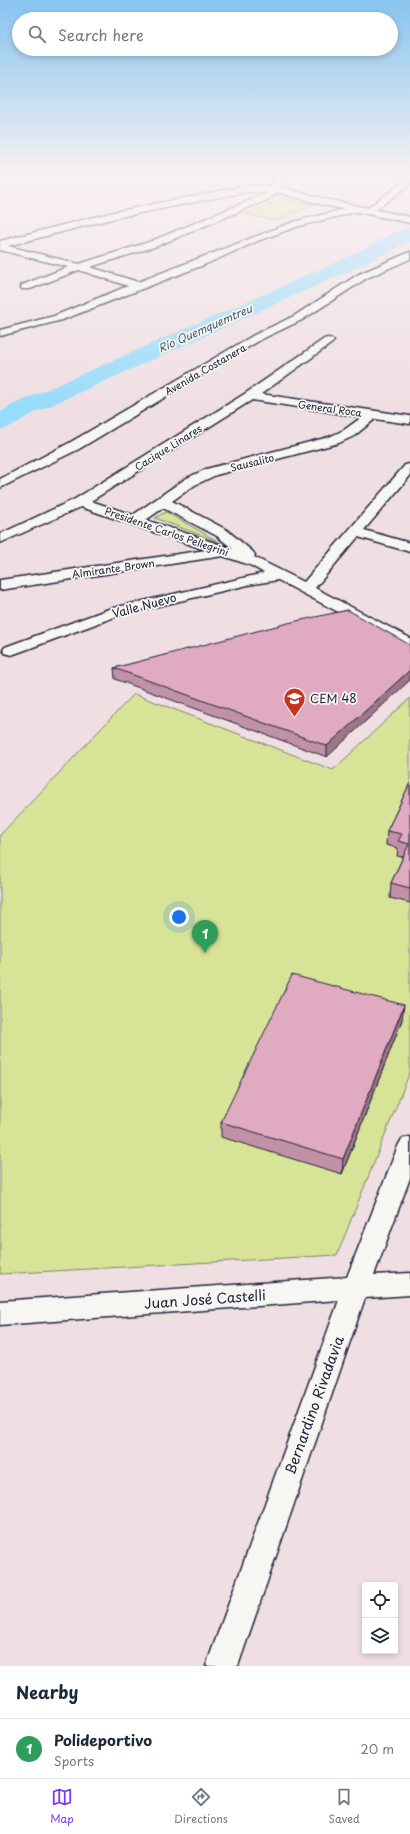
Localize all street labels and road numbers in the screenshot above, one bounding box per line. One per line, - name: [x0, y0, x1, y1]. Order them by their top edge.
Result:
- street label: Avenida Costanera: [162, 339, 249, 398]
- street label: General Roca: [297, 396, 364, 420]
- street label: Cacique Linares: [131, 420, 205, 474]
- street label: Sausalito: [229, 449, 276, 475]
- street label: Presidente Carlos Pellegrini: [103, 503, 231, 559]
- street label: Almirante Brown: [71, 555, 155, 581]
- street label: Valle Nuevo: [110, 588, 178, 622]
- street label: Juan José Castelli: [143, 1284, 267, 1314]
- street label: Bernardino Rivadavia: [279, 1333, 349, 1477]

